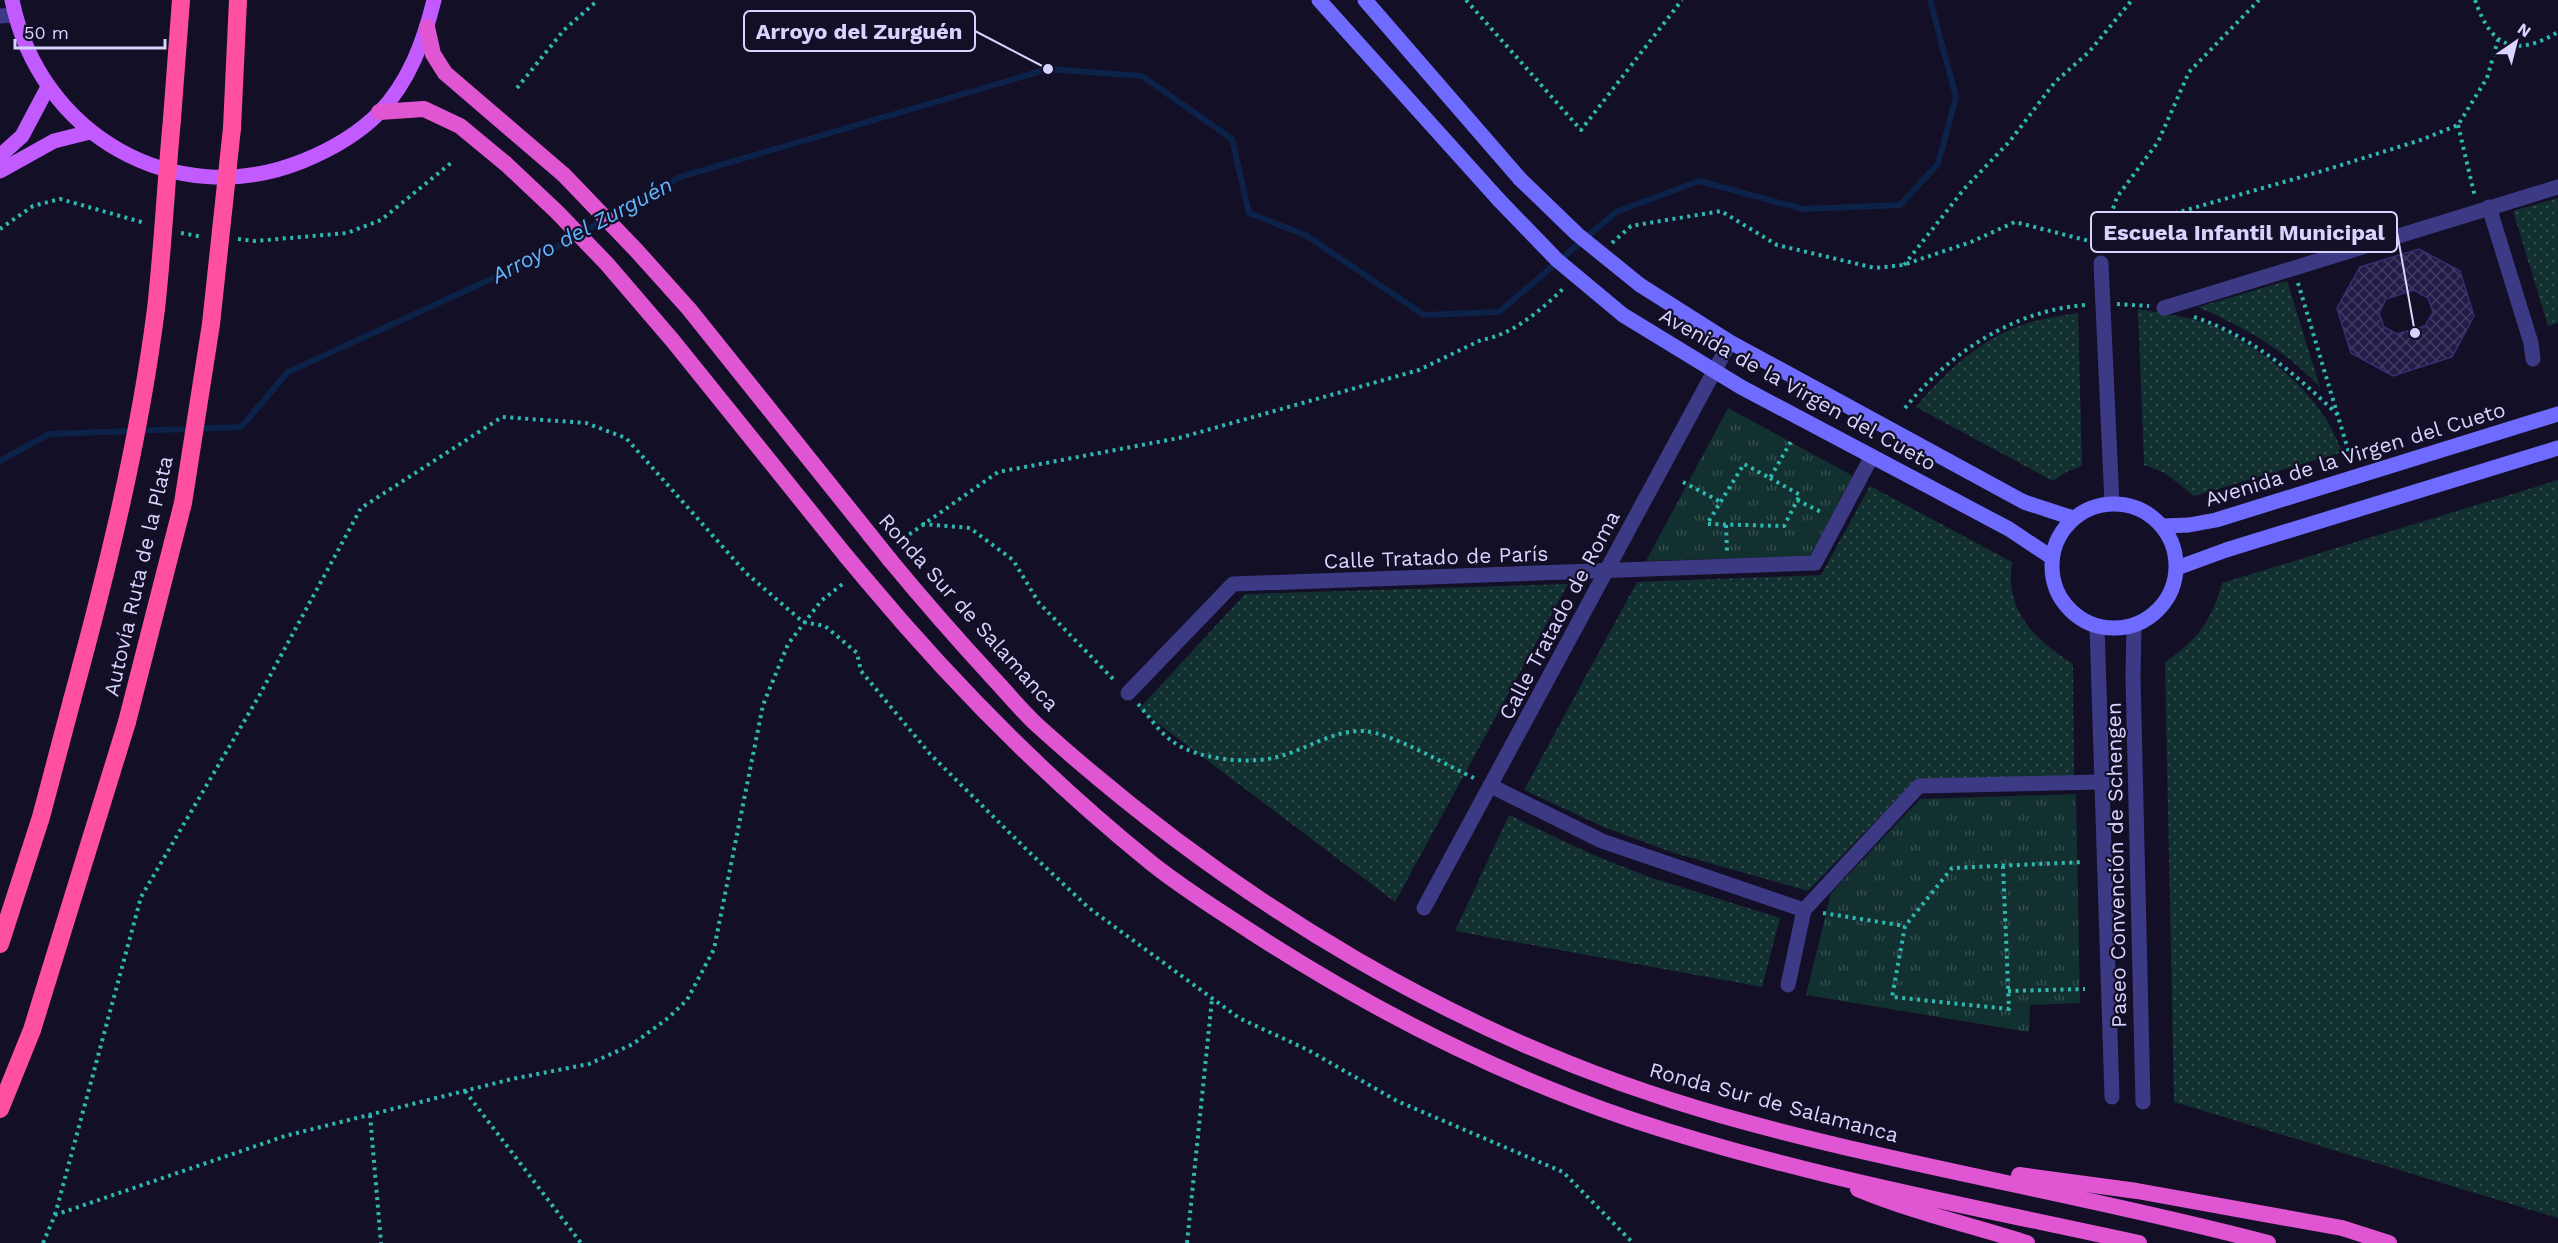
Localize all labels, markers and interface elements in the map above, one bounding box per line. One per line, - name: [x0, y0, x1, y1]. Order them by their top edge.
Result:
- callout: Arroyo del Zurguén: [744, 11, 975, 51]
- scale bar: [15, 12, 165, 50]
- north arrow: [2486, 12, 2546, 72]
- text: Arroyo del Zurguén: [756, 19, 962, 44]
- text: N: [2514, 19, 2535, 41]
- text: 50 m: [24, 22, 69, 43]
- water label: Arroyo del Zurguén: [487, 172, 677, 289]
- callout: Escuela Infantil Municipal: [2091, 212, 2397, 252]
- text: Escuela Infantil Municipal: [2103, 220, 2386, 245]
- street label: Avenida de la Virgen del Cueto: [1655, 302, 1941, 476]
- street label: Avenida de la Virgen del Cueto: [2202, 396, 2508, 512]
- street label: Autovía Ruta de la Plata: [98, 453, 178, 699]
- street label: Calle Tratado de Roma: [1493, 506, 1625, 724]
- street label: Ronda Sur de Salamanca: [874, 508, 1064, 716]
- street label: Calle Tratado de París: [1323, 541, 1549, 573]
- street label: Paseo Convención de Schengen: [2101, 702, 2131, 1028]
- street label: Ronda Sur de Salamanca: [1647, 1057, 1901, 1147]

